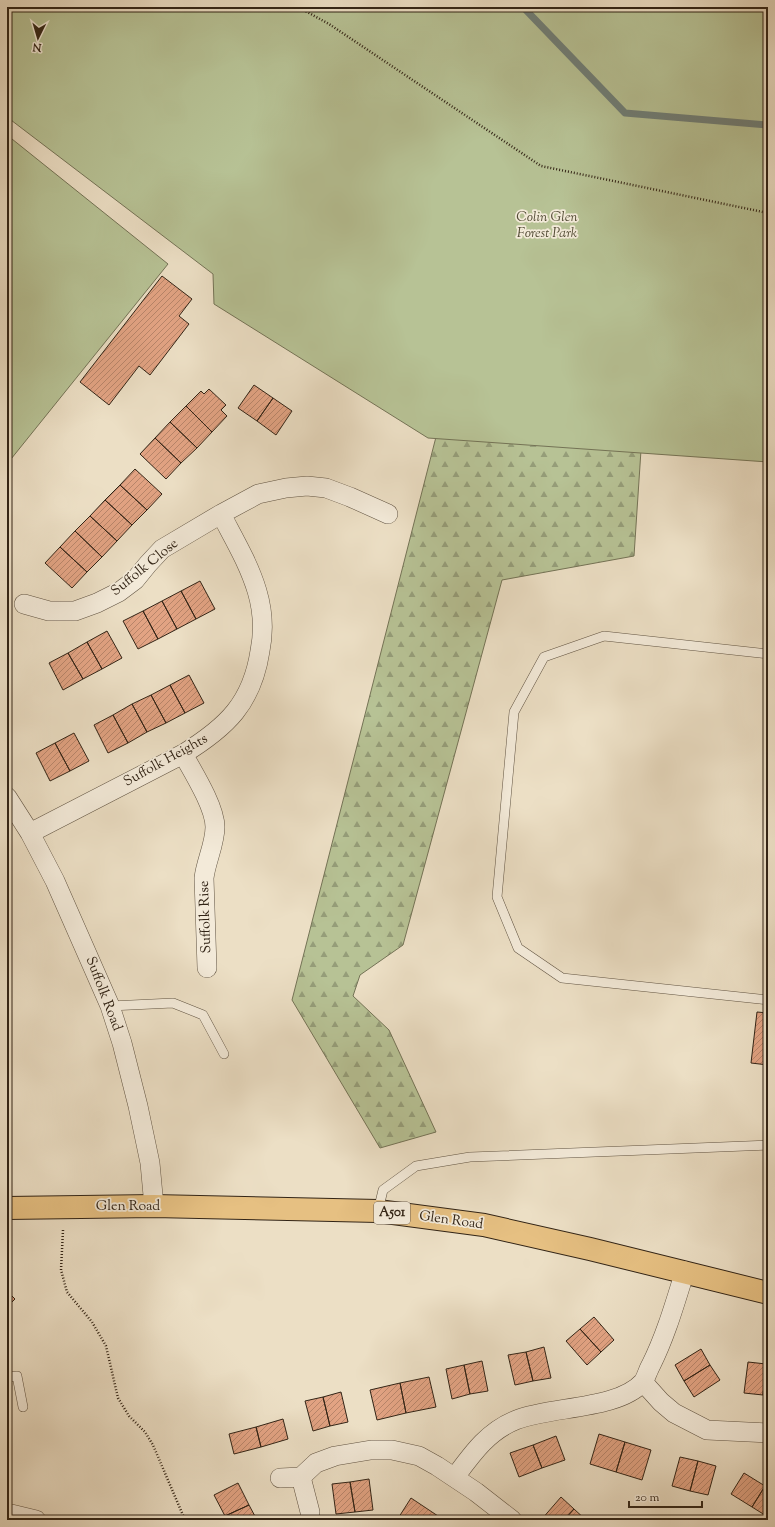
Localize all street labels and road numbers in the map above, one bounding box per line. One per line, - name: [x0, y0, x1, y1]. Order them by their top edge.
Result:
- street label: Suffolk Close: [107, 535, 183, 601]
- street label: Suffolk Heights: [120, 730, 212, 792]
- street label: Suffolk Rise: [195, 880, 217, 954]
- street label: Suffolk Road: [80, 954, 126, 1034]
- street label: Glen Road: [96, 1197, 160, 1217]
- road number: A501: [374, 1202, 410, 1224]
- street label: Glen Road: [418, 1207, 484, 1235]

